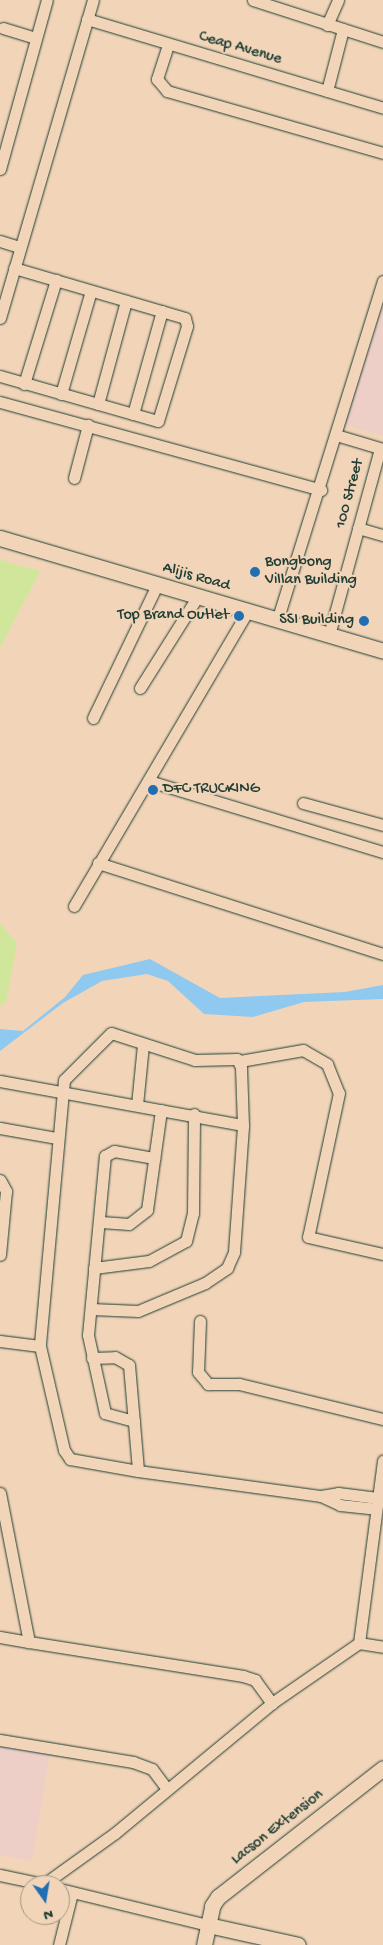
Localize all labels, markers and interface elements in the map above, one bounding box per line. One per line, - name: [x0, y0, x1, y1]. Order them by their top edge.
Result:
- street label: Ceap Avenue: [196, 28, 284, 70]
- street label: 100 Street: [333, 457, 369, 531]
- place label: Bongbong Villan Building: [265, 553, 357, 591]
- street label: Alijis Road: [160, 559, 232, 597]
- marker: Bongbong Villan Building: [249, 566, 261, 578]
- place label: Top Brand Outlet: [117, 606, 229, 626]
- marker: Top Brand Outlet: [233, 610, 245, 622]
- place label: SSI Building: [279, 611, 354, 631]
- marker: SSI Building: [358, 615, 370, 627]
- place label: DFC TRUCKING: [163, 780, 260, 800]
- marker: DFC TRUCKING: [147, 784, 159, 796]
- street label: Lacson Extension: [228, 1786, 328, 1870]
- north arrow: [20, 1875, 70, 1925]
- text: N: [42, 1905, 55, 1923]

